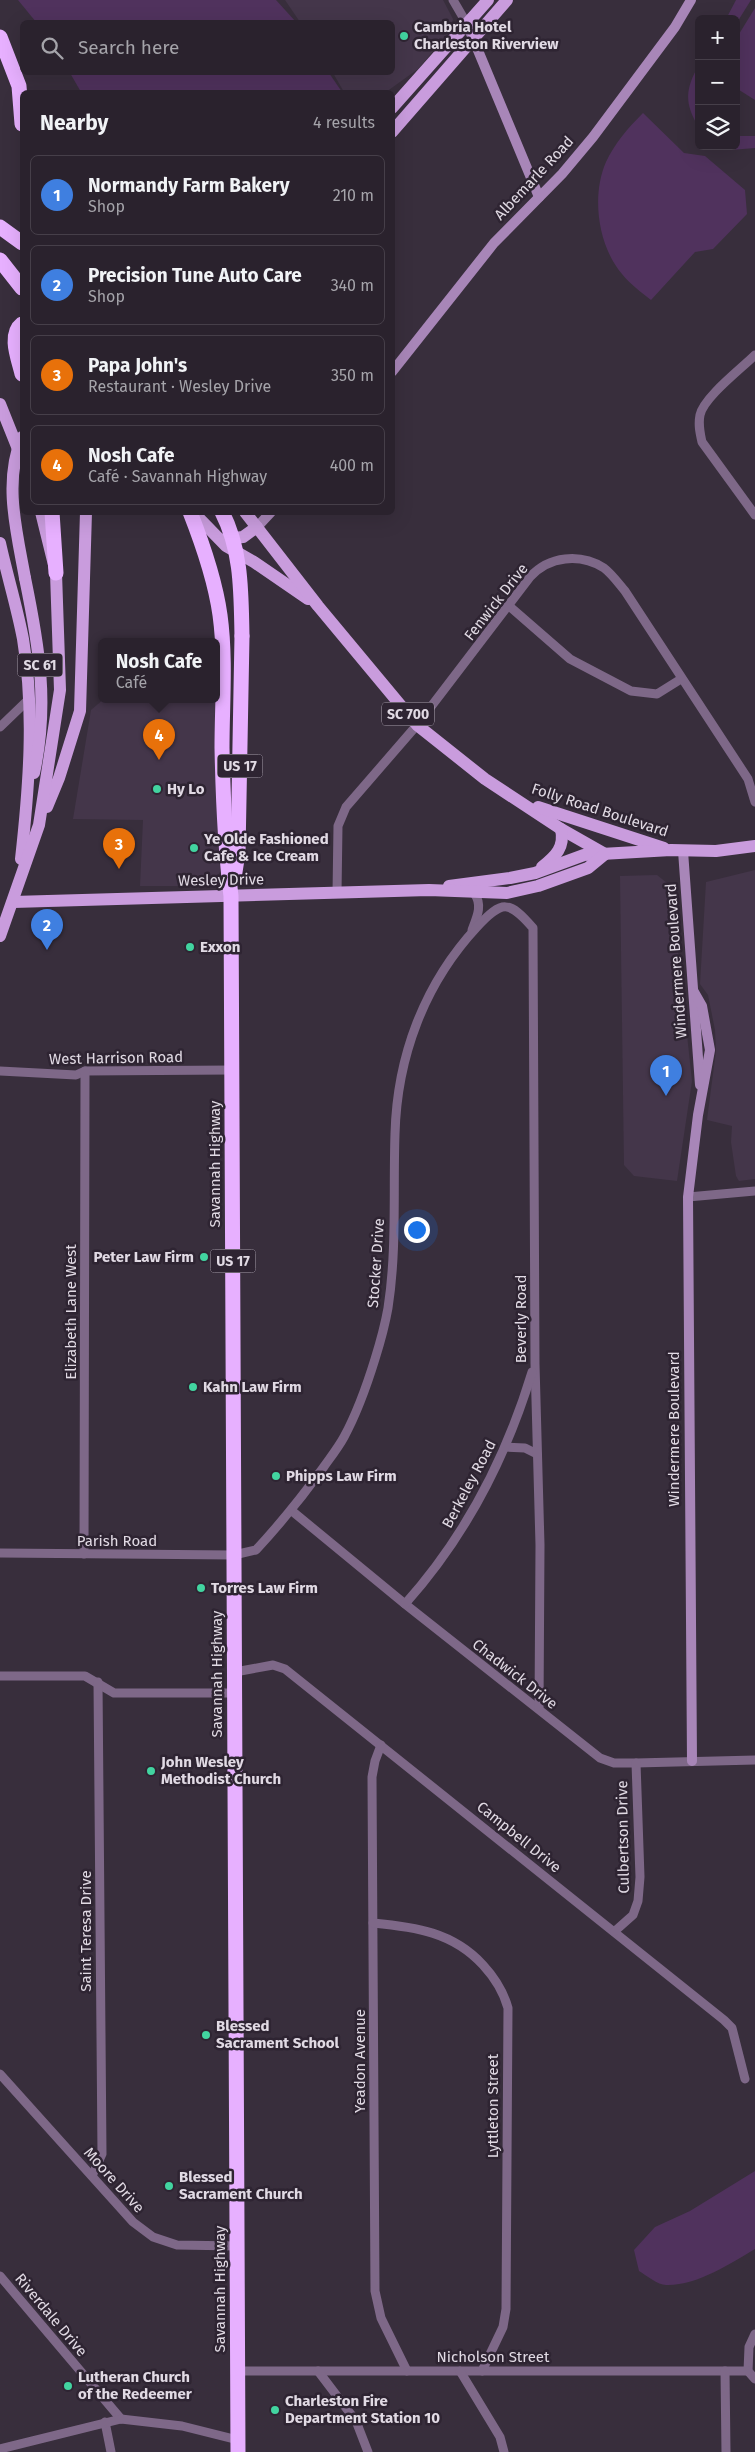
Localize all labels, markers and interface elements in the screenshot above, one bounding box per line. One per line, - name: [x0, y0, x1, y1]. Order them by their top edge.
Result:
- map controls: [695, 15, 740, 150]
- button: +: [695, 15, 740, 60]
- place label: Cambria Hotel Charleston Riverview: [414, 18, 559, 53]
- search box: [20, 20, 395, 75]
- marker: Cambria Hotel Charleston Riverview: [398, 30, 410, 42]
- icon: search: [38, 34, 66, 62]
- text: Search here: [78, 36, 179, 59]
- button: −: [695, 60, 740, 105]
- button: layers: [695, 105, 740, 150]
- text: Nearby: [40, 110, 108, 136]
- text: 4 results: [313, 113, 375, 132]
- street label: Albemarle Road: [491, 132, 577, 224]
- text: Normandy Farm Bakery: [88, 174, 290, 197]
- text: 1: [53, 186, 61, 205]
- text: 210 m: [333, 186, 374, 205]
- text: Shop: [88, 197, 125, 216]
- text: Precision Tune Auto Care: [88, 264, 302, 287]
- text: 2: [53, 276, 61, 295]
- text: 340 m: [331, 276, 374, 295]
- text: Shop: [88, 287, 125, 306]
- text: Papa John's: [88, 354, 187, 377]
- text: 3: [53, 366, 61, 385]
- text: 350 m: [331, 366, 374, 385]
- text: Restaurant · Wesley Drive: [88, 377, 271, 396]
- text: Nosh Cafe: [88, 444, 175, 467]
- text: 4: [52, 456, 62, 475]
- text: 400 m: [330, 456, 374, 475]
- text: Café · Savannah Highway: [88, 467, 267, 486]
- street label: Fenwick Drive: [460, 560, 532, 644]
- popup: [98, 638, 220, 703]
- text: Nosh Cafe: [116, 650, 202, 673]
- road number: SC 61: [18, 654, 62, 676]
- text: Café: [116, 673, 147, 692]
- road number: SC 700: [382, 702, 434, 726]
- pin: 4: [143, 719, 175, 760]
- road number: US 17: [218, 754, 262, 778]
- street label: Folly Road Boulevard: [529, 779, 671, 841]
- place label: Hy Lo: [167, 780, 205, 798]
- marker: Hy Lo: [151, 783, 163, 795]
- pin: 3: [103, 828, 135, 869]
- place label: Ye Olde Fashioned Cafe & Ice Cream: [203, 830, 329, 865]
- marker: Ye Olde Fashioned Cafe & Ice Cream: [188, 842, 200, 854]
- street label: Wesley Drive: [178, 870, 264, 890]
- street label: Windermere Boulevard: [662, 883, 690, 1039]
- pin: 2: [31, 909, 63, 950]
- place label: Exxon: [200, 938, 240, 956]
- marker: Exxon: [184, 941, 196, 953]
- street label: West Harrison Road: [49, 1048, 183, 1068]
- pin: 1: [650, 1055, 682, 1096]
- street label: Savannah Highway: [206, 1100, 224, 1227]
- street label: Stocker Drive: [364, 1217, 388, 1309]
- your location: [404, 1217, 430, 1243]
- street label: Elizabeth Lane West: [62, 1244, 80, 1380]
- place label: Peter Law Firm: [94, 1248, 194, 1266]
- road number: US 17: [210, 1250, 256, 1272]
- marker: Peter Law Firm: [198, 1251, 210, 1263]
- street label: Beverly Road: [512, 1275, 530, 1363]
- street label: Windermere Boulevard: [665, 1351, 683, 1507]
- place label: Kahn Law Firm: [203, 1378, 302, 1396]
- marker: Kahn Law Firm: [187, 1381, 199, 1393]
- street label: Berkeley Road: [438, 1437, 500, 1531]
- place label: Phipps Law Firm: [286, 1467, 397, 1485]
- marker: Phipps Law Firm: [270, 1470, 282, 1482]
- street label: Parish Road: [77, 1532, 157, 1550]
- place label: Torres Law Firm: [211, 1579, 318, 1597]
- marker: Torres Law Firm: [195, 1582, 207, 1594]
- street label: Savannah Highway: [208, 1610, 226, 1737]
- street label: Chadwick Drive: [469, 1635, 561, 1713]
- place label: John Wesley Methodist Church: [160, 1753, 281, 1788]
- marker: John Wesley Methodist Church: [145, 1765, 157, 1777]
- street label: Culbertson Drive: [613, 1780, 633, 1894]
- street label: Campbell Drive: [473, 1798, 565, 1876]
- street label: Saint Teresa Drive: [77, 1870, 95, 1992]
- street label: Yeadon Avenue: [351, 2009, 369, 2113]
- place label: Blessed Sacrament School: [216, 2017, 340, 2052]
- marker: Blessed Sacrament School: [200, 2029, 212, 2041]
- street label: Lyttleton Street: [484, 2053, 502, 2158]
- street label: Moore Drive: [80, 2144, 148, 2216]
- place label: Blessed Sacrament Church: [179, 2168, 303, 2203]
- marker: Blessed Sacrament Church: [163, 2180, 175, 2192]
- street label: Savannah Highway: [211, 2225, 229, 2352]
- street label: Riverdale Drive: [11, 2270, 91, 2360]
- street label: Nicholson Street: [437, 2348, 550, 2366]
- place label: Lutheran Church of the Redeemer: [78, 2368, 193, 2403]
- marker: Lutheran Church of the Redeemer: [62, 2380, 74, 2392]
- place label: Charleston Fire Department Station 10: [285, 2392, 440, 2427]
- marker: Charleston Fire Department Station 10: [269, 2404, 281, 2416]

